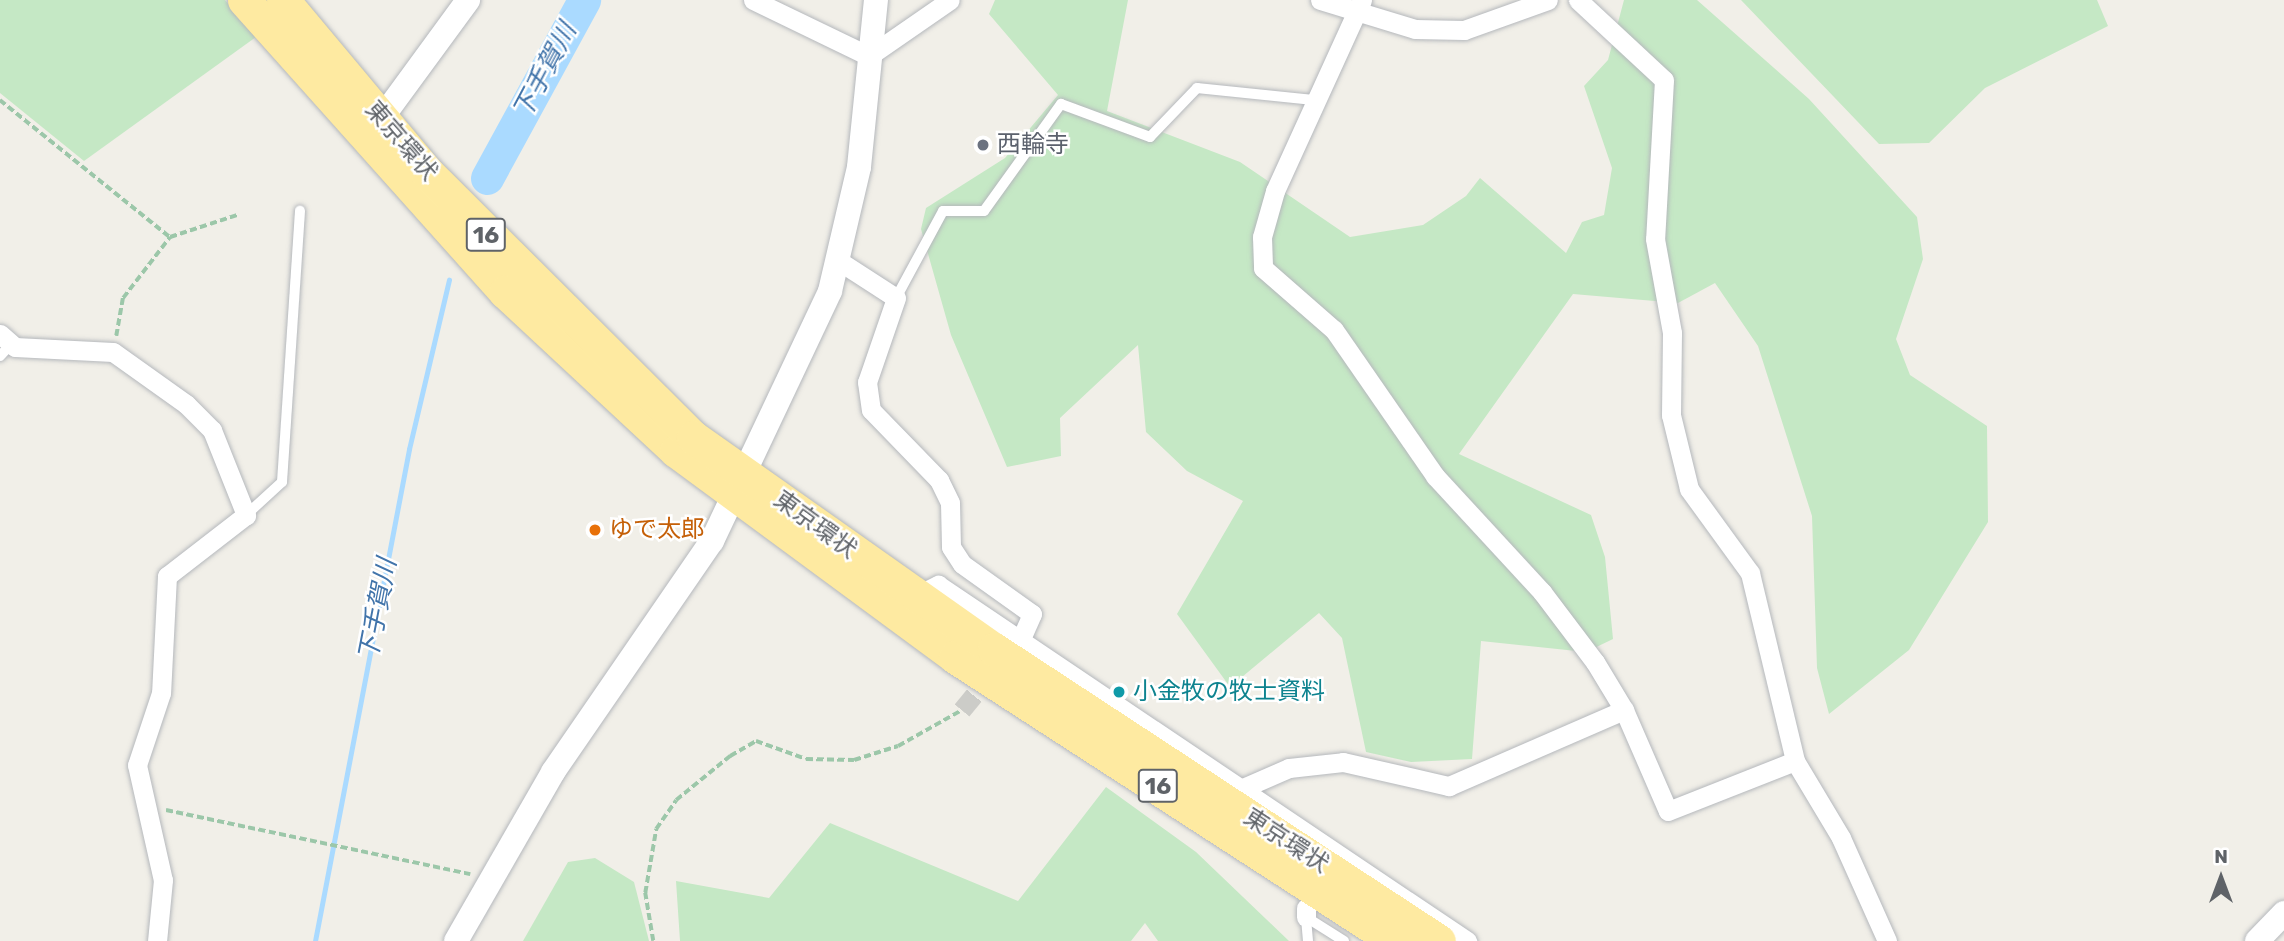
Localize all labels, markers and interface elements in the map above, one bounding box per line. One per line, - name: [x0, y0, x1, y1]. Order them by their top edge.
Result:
- water label: 下手賀川: [507, 18, 583, 124]
- street label: 東京環状: [359, 95, 443, 187]
- place label: 西輪寺: [997, 131, 1069, 159]
- marker: 西輪寺: [975, 137, 991, 153]
- road number: 16: [465, 216, 507, 254]
- street label: 東京環状: [768, 485, 862, 565]
- place label: ゆで太郎: [609, 516, 705, 544]
- marker: ゆで太郎: [587, 522, 603, 538]
- water label: 下手賀川: [353, 556, 403, 664]
- place label: 小金牧の牧士資料: [1133, 678, 1325, 706]
- marker: 小金牧の牧士資料: [1111, 684, 1127, 700]
- road number: 16: [1137, 766, 1179, 806]
- street label: 東京環状: [1238, 803, 1334, 879]
- north arrow: [2186, 843, 2256, 913]
- text: N: [2214, 845, 2228, 868]

